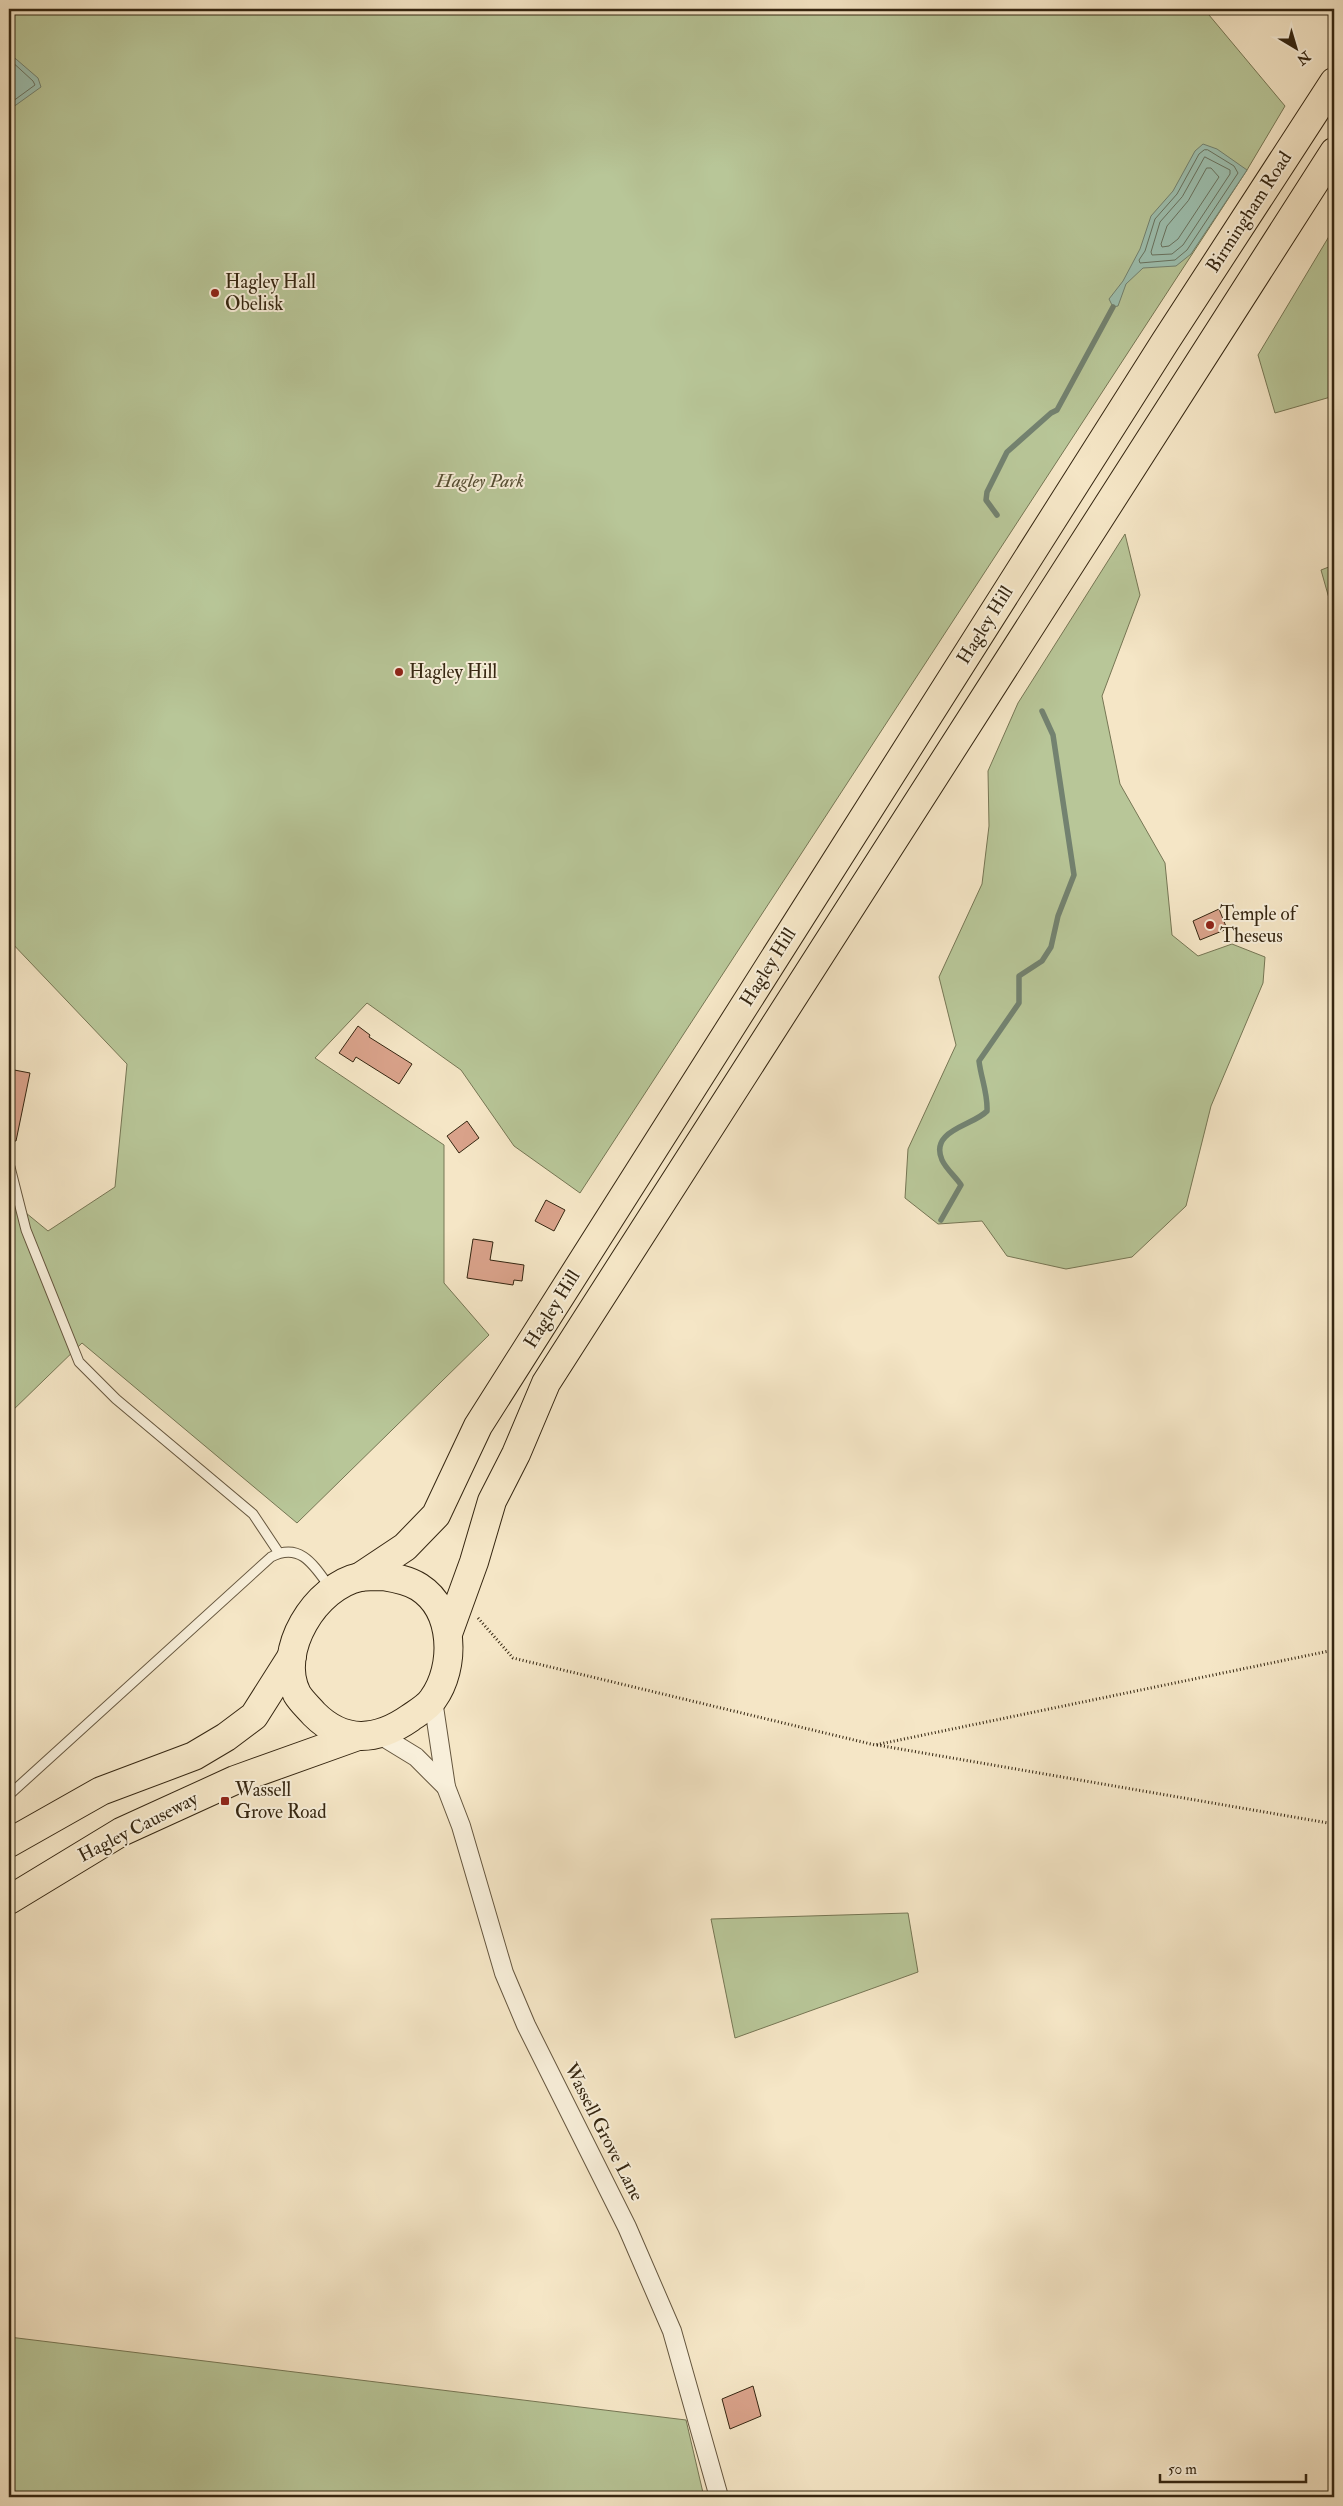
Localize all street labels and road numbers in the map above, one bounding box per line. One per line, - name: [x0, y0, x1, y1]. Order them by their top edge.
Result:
- street label: Birmingham Road: [1201, 146, 1297, 277]
- street label: Hagley Hill: [951, 581, 1019, 669]
- street label: Hagley Hill: [734, 923, 802, 1011]
- street label: Hagley Hill: [518, 1265, 586, 1353]
- street label: Hagley Causeway: [74, 1786, 203, 1868]
- street label: Wassell Grove Lane: [558, 2058, 649, 2205]

